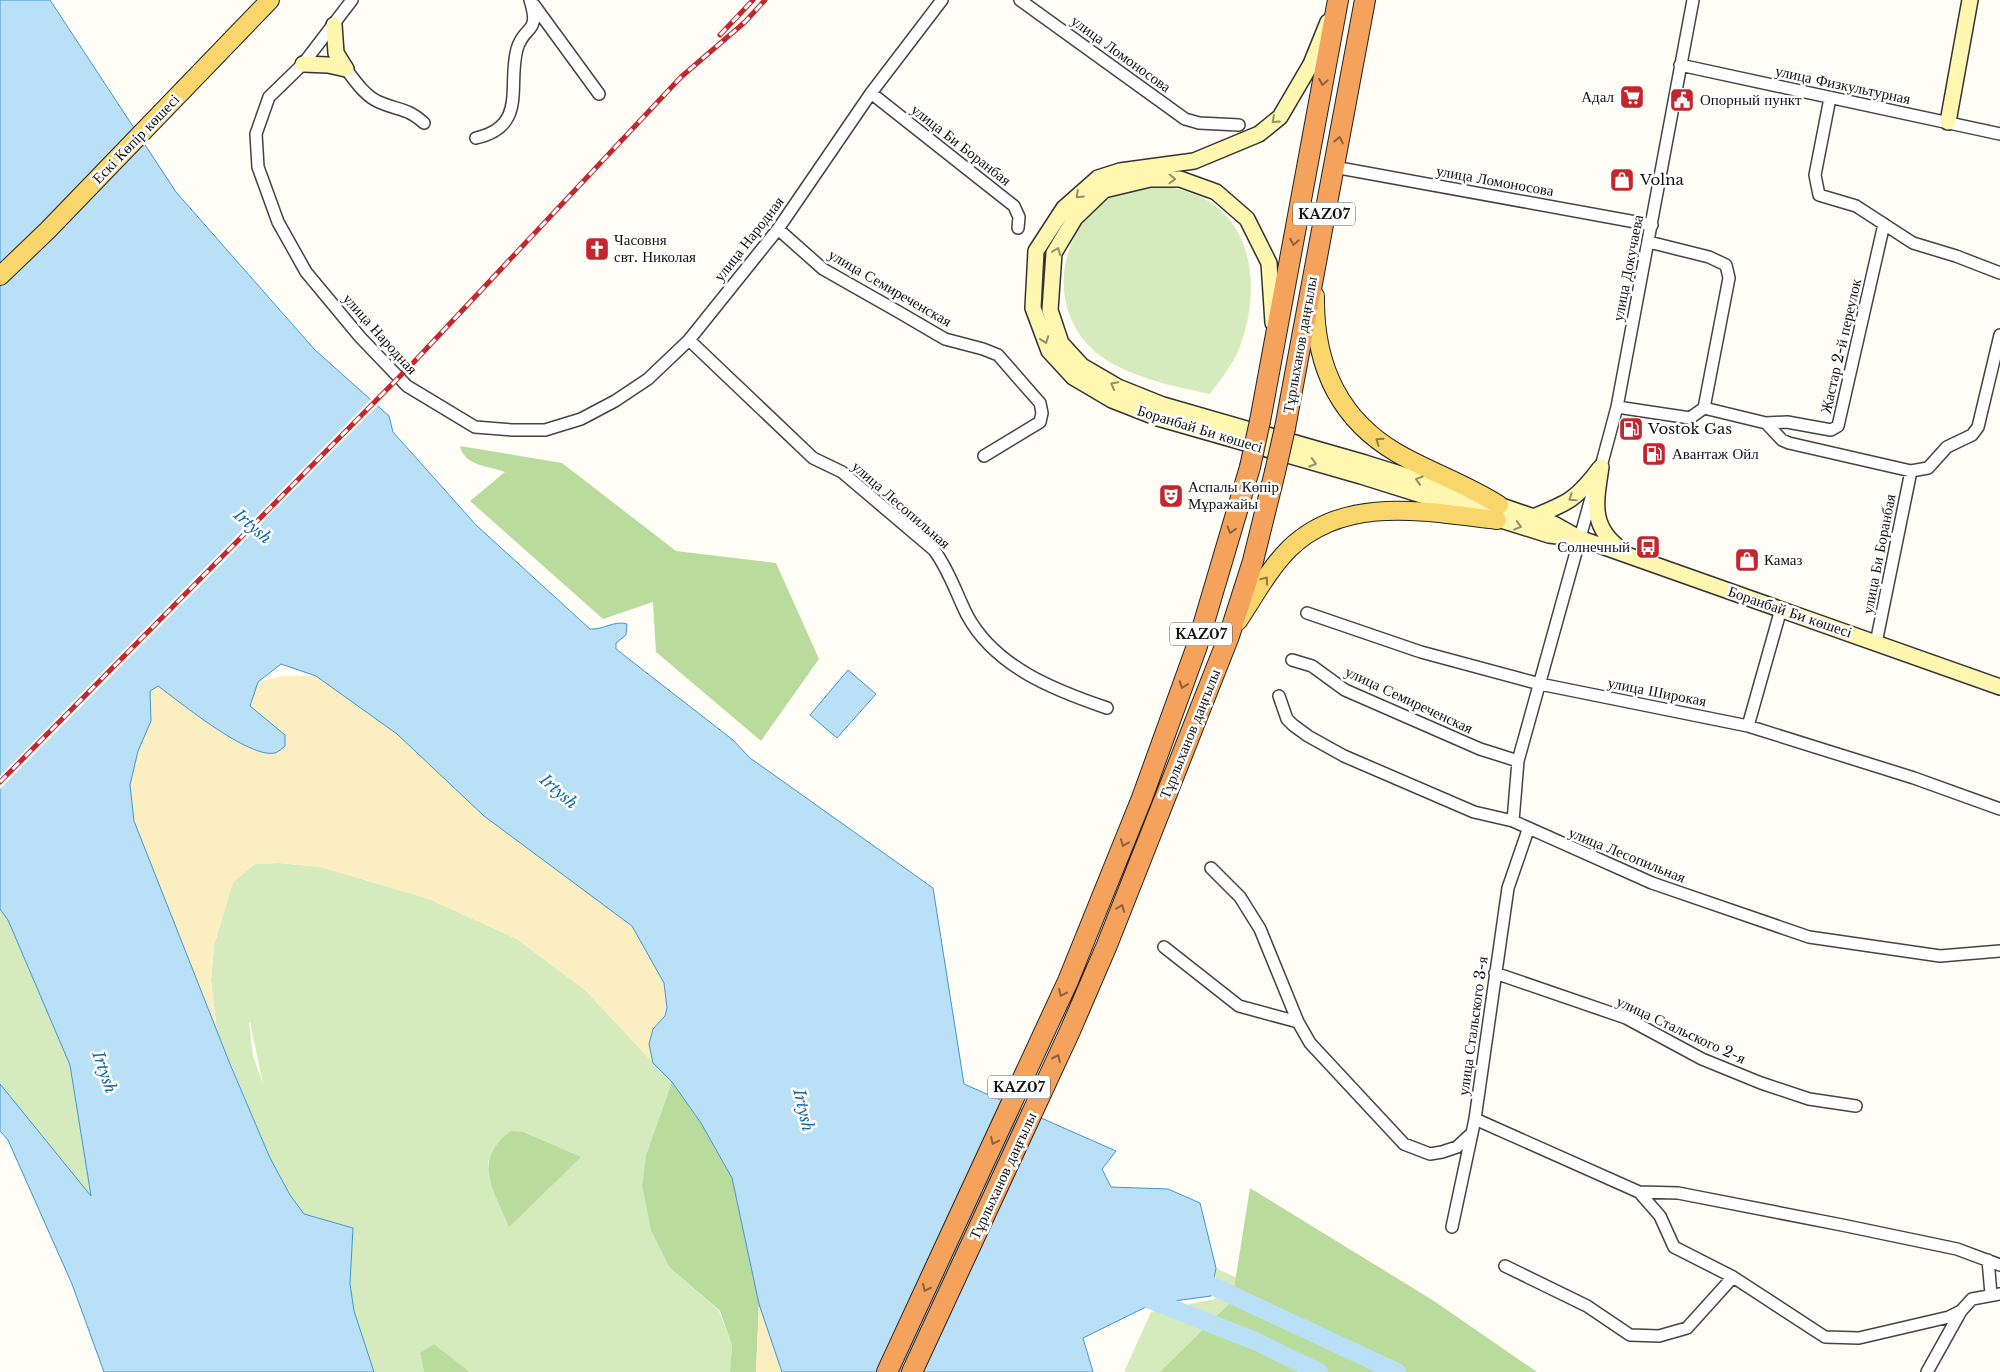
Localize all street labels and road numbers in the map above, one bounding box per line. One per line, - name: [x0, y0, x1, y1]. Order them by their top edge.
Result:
- street label: улица Ломоносова: [1068, 11, 1175, 96]
- street label: улица Физкультурная: [1774, 61, 1913, 108]
- street label: Ескі Көпір көшесі: [88, 90, 183, 187]
- street label: улица Би Боранбая: [907, 100, 1015, 190]
- street label: улица Ломоносова: [1435, 161, 1556, 200]
- street label: улица Народная: [710, 192, 788, 285]
- road number: KAZ07: [1293, 202, 1355, 225]
- street label: улица Докучаева: [1608, 213, 1647, 323]
- street label: улица Семиреченская: [825, 245, 955, 331]
- street label: Тұрлыханов даңғылы: [1278, 275, 1321, 415]
- street label: Жастар 2-й переулок: [1816, 276, 1865, 415]
- street label: улица Народная: [339, 289, 422, 378]
- street label: Боранбай Би көшесі: [1135, 400, 1265, 457]
- street label: улица Лесопильная: [848, 457, 955, 553]
- street label: улица Би Боранбая: [1858, 492, 1899, 615]
- street label: Боранбай Би көшесі: [1726, 581, 1855, 642]
- road number: KAZ07: [1170, 622, 1232, 646]
- street label: улица Семиреченская: [1342, 662, 1476, 738]
- street label: Тұрлыханов даңғылы: [1155, 666, 1224, 802]
- street label: улица Широкая: [1606, 673, 1708, 710]
- street label: улица Лесопильная: [1566, 822, 1689, 887]
- street label: улица Стальского 3-я: [1453, 955, 1492, 1097]
- street label: улица Стальского 2-я: [1614, 991, 1749, 1068]
- road number: KAZ07: [988, 1076, 1050, 1098]
- street label: Тұрлыханов даңғылы: [965, 1109, 1040, 1243]

